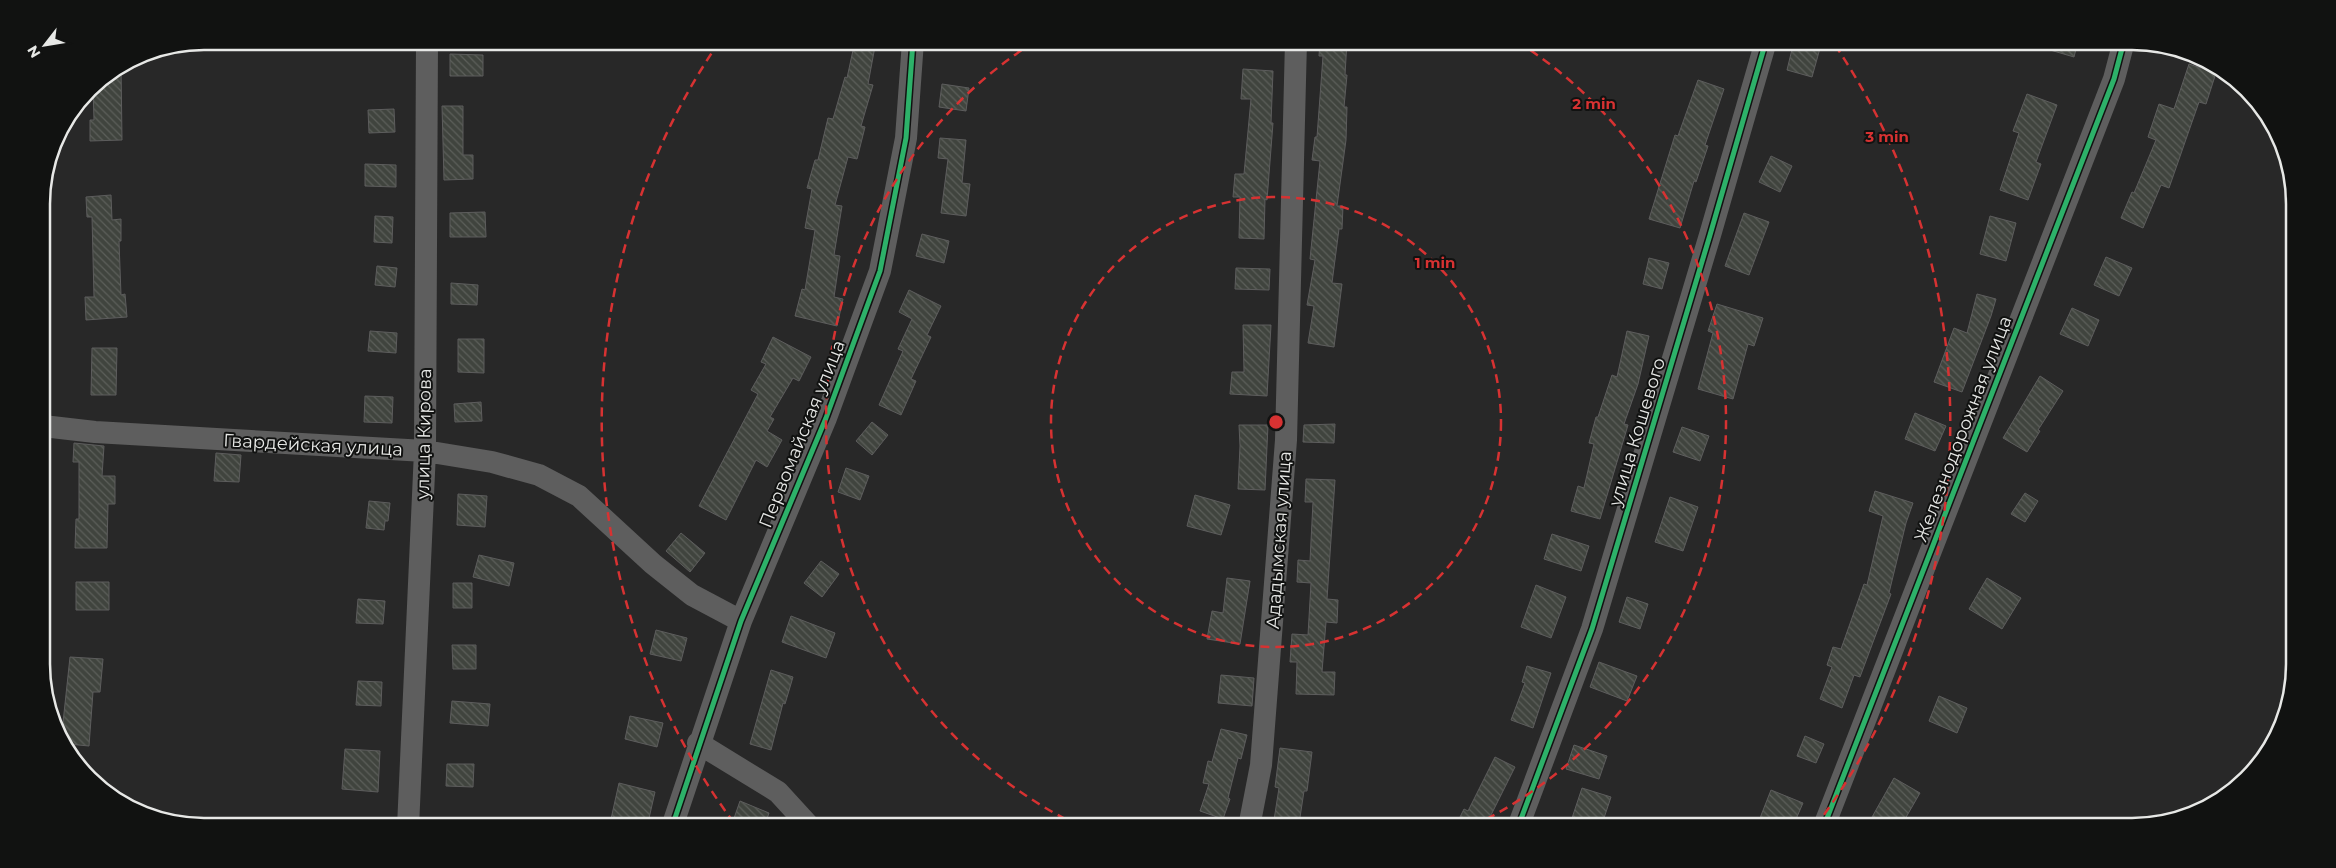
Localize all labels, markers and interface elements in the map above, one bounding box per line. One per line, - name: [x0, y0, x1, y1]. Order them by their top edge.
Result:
- north arrow: [20, 20, 70, 70]
- text: N: [23, 42, 44, 61]
- text: 2 min: [1572, 94, 1616, 113]
- text: 3 min: [1864, 127, 1909, 146]
- text: 1 min: [1415, 253, 1455, 272]
- street label: Железнодорожная улица: [1910, 313, 2016, 545]
- street label: Первомайская улица: [754, 337, 850, 531]
- street label: улица Кошевого: [1604, 355, 1670, 510]
- street label: улица Кирова: [412, 368, 436, 501]
- centre of rings: [1267, 413, 1285, 431]
- street label: Гвардейская улица: [223, 429, 403, 461]
- street label: Ададымская улица: [1262, 450, 1296, 630]

